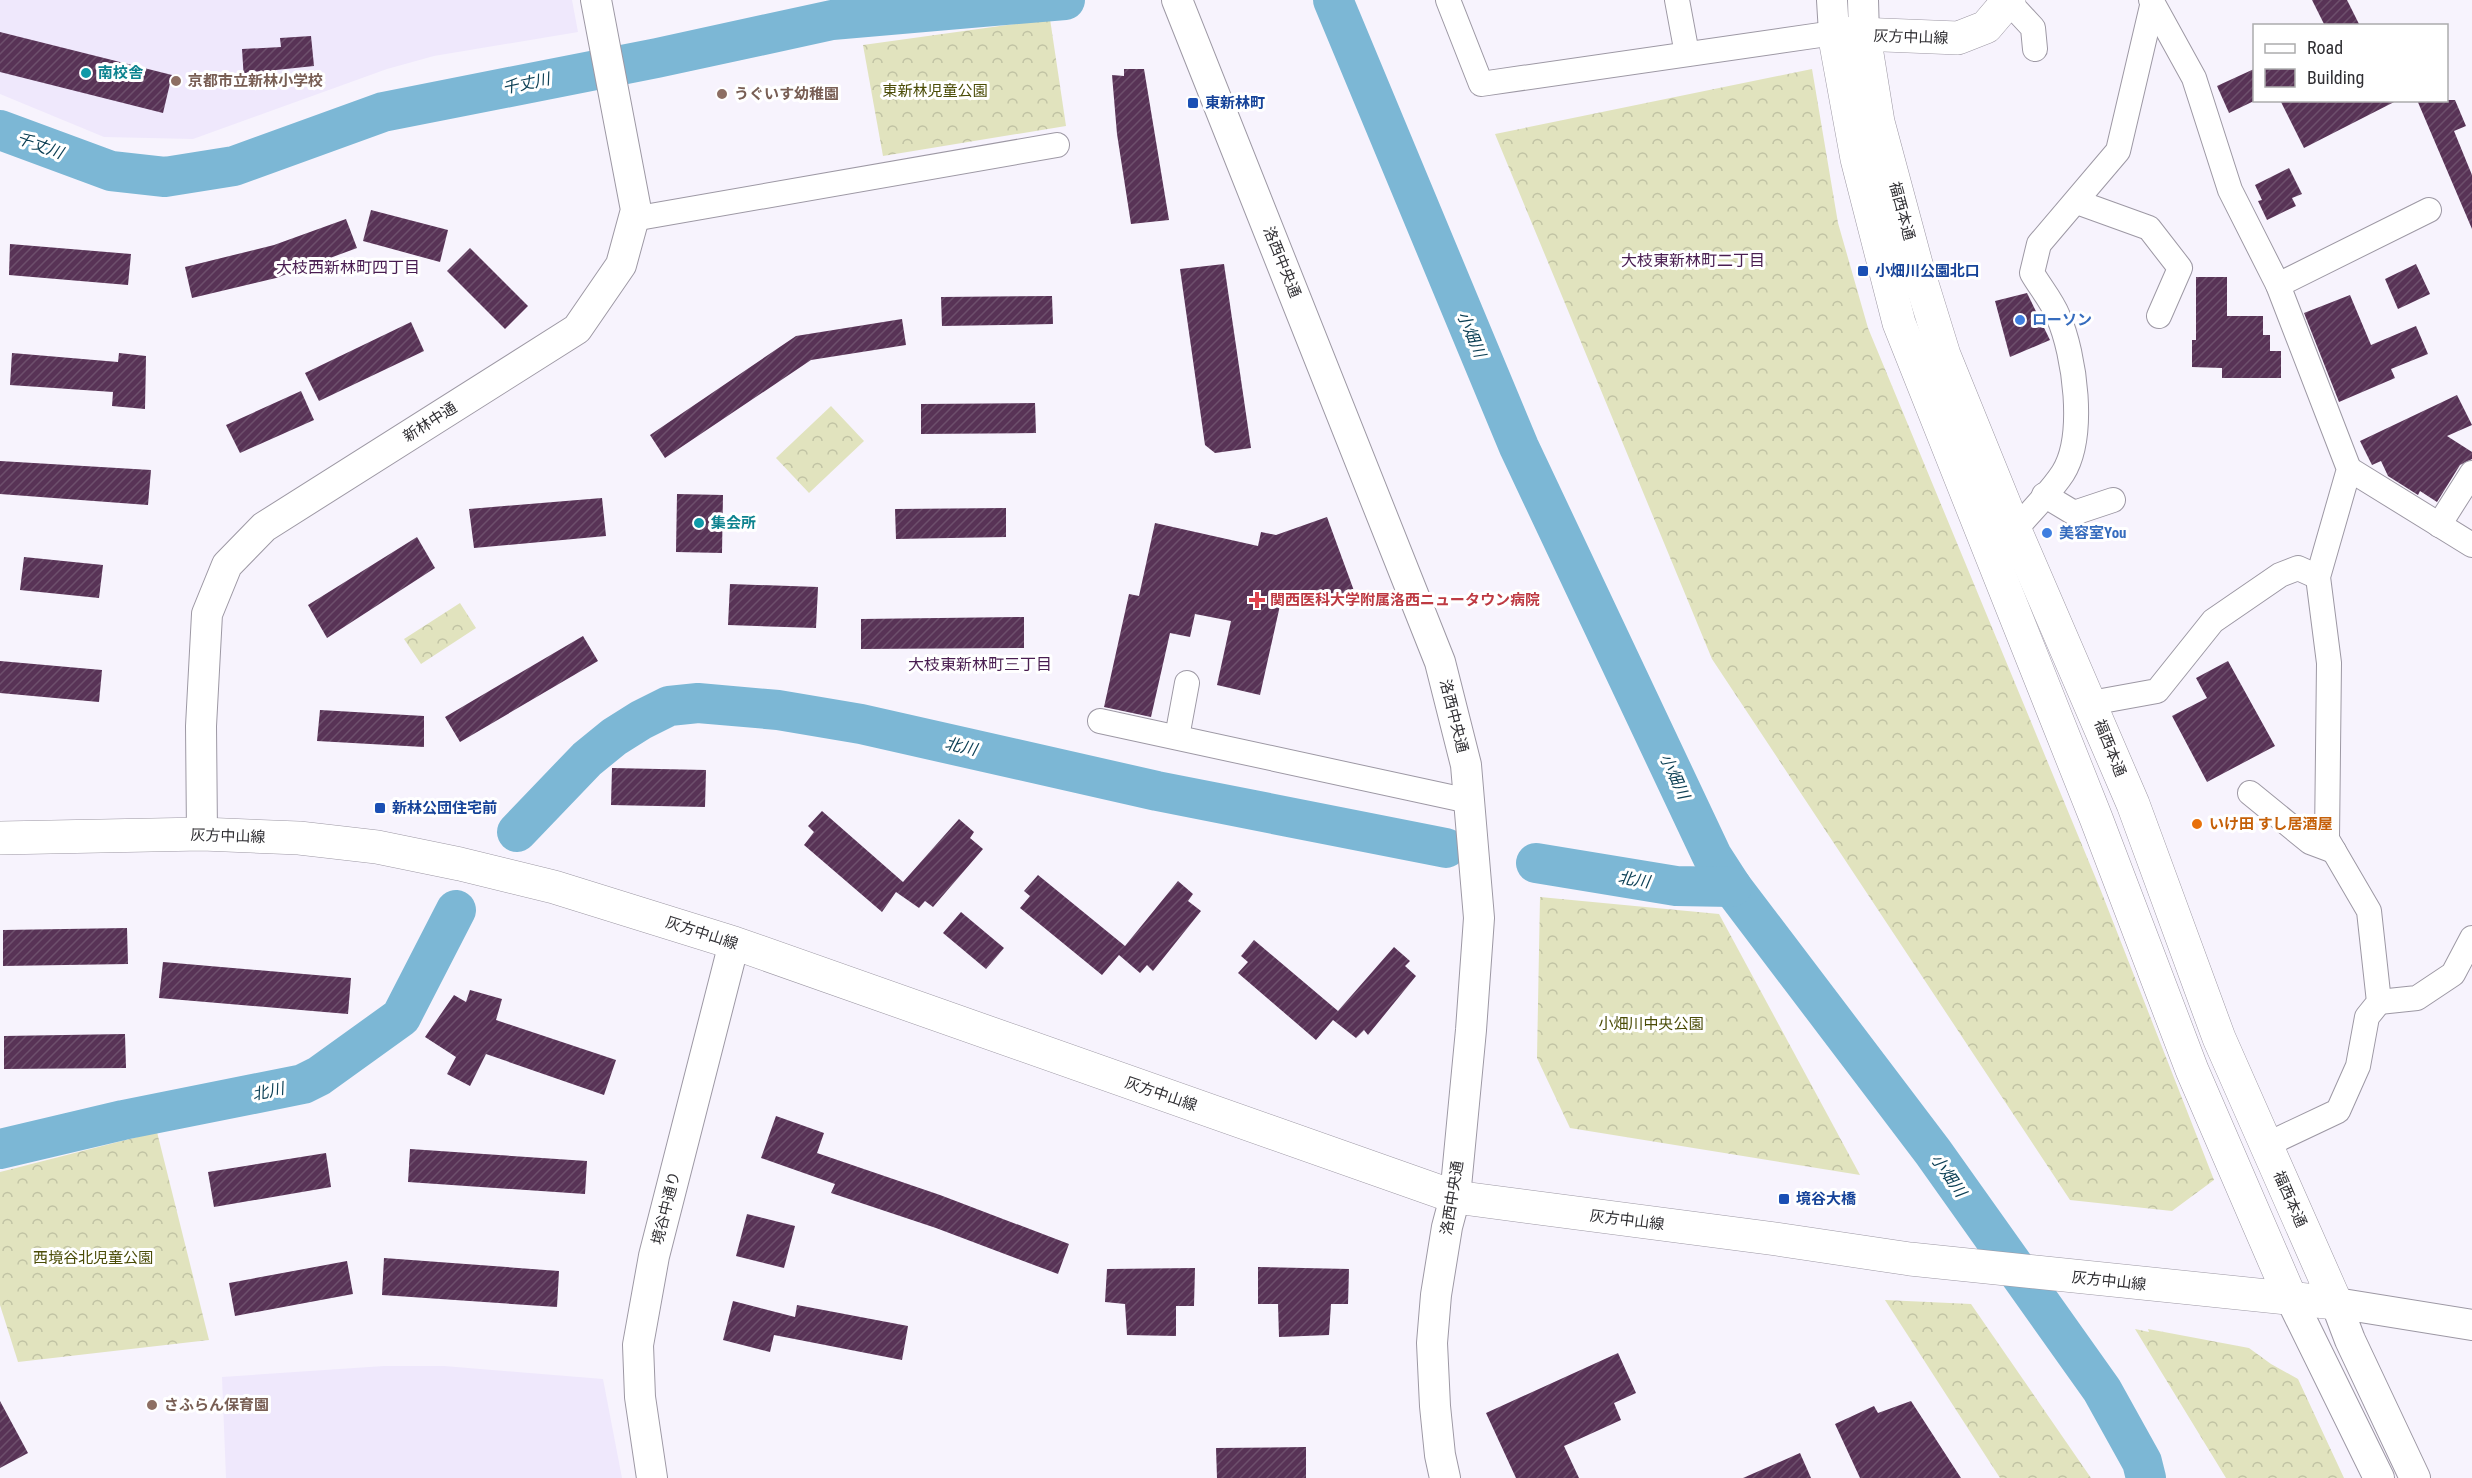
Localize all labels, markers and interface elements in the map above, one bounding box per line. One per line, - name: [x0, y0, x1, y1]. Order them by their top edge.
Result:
- legend: [2253, 24, 2448, 102]
- street label: 灰方中山線: [1873, 27, 1949, 47]
- text: Road: [2307, 37, 2343, 58]
- place label: 南校舎: [98, 64, 144, 82]
- marker: 南校舎: [79, 66, 93, 80]
- text: Building: [2307, 67, 2364, 88]
- water label: 千丈川: [501, 69, 554, 98]
- place label: 京都市立新林小学校: [188, 72, 323, 90]
- marker: 京都市立新林小学校: [169, 74, 183, 88]
- park label: 東新林児童公園: [882, 82, 988, 100]
- place label: うぐいす幼稚園: [734, 85, 839, 103]
- marker: うぐいす幼稚園: [715, 87, 729, 101]
- place label: 東新林町: [1205, 94, 1265, 112]
- marker: 東新林町: [1186, 96, 1200, 110]
- water label: 千丈川: [14, 128, 68, 163]
- street label: 福西本通: [1886, 180, 1918, 242]
- street label: 洛西中央通: [1260, 224, 1304, 300]
- district label: 大枝東新林町二丁目: [1621, 251, 1765, 270]
- district label: 大枝西新林町四丁目: [276, 258, 420, 277]
- place label: 小畑川公園北口: [1875, 262, 1980, 280]
- marker: 小畑川公園北口: [1856, 264, 1870, 278]
- water label: 小畑川: [1453, 308, 1490, 362]
- place label: ローソン: [2032, 311, 2092, 329]
- marker: ローソン: [2013, 313, 2027, 327]
- street label: 新林中通: [400, 398, 460, 446]
- place label: 集会所: [710, 514, 756, 532]
- marker: 集会所: [692, 516, 706, 530]
- place label: 美容室You: [2059, 524, 2127, 542]
- marker: 美容室You: [2040, 526, 2054, 540]
- marker: 関西医科大学附属洛西ニュータウン病院: [1248, 591, 1266, 609]
- place label: 関西医科大学附属洛西ニュータウン病院: [1270, 591, 1540, 609]
- district label: 大枝東新林町三丁目: [908, 655, 1052, 674]
- street label: 洛西中央通: [1436, 677, 1472, 755]
- street label: 福西本通: [2090, 717, 2130, 779]
- water label: 北川: [943, 734, 981, 760]
- water label: 小畑川: [1656, 750, 1694, 804]
- place label: 新林公団住宅前: [392, 799, 497, 817]
- marker: 新林公団住宅前: [373, 801, 387, 815]
- place label: いけ田 すし居酒屋: [2209, 815, 2332, 833]
- marker: いけ田 すし居酒屋: [2190, 817, 2204, 831]
- street label: 灰方中山線: [190, 826, 266, 846]
- water label: 北川: [1617, 868, 1653, 892]
- street label: 灰方中山線: [664, 913, 740, 953]
- park label: 小畑川中央公園: [1598, 1015, 1704, 1033]
- street label: 灰方中山線: [1123, 1073, 1199, 1115]
- water label: 北川: [250, 1078, 288, 1104]
- water label: 小畑川: [1927, 1150, 1971, 1202]
- street label: 洛西中央通: [1437, 1160, 1467, 1236]
- street label: 福西本通: [2270, 1168, 2310, 1230]
- street label: 境谷中通り: [648, 1169, 684, 1247]
- place label: 境谷大橋: [1796, 1190, 1857, 1208]
- marker: 境谷大橋: [1777, 1192, 1791, 1206]
- street label: 灰方中山線: [1589, 1206, 1665, 1234]
- park label: 西境谷北児童公園: [33, 1249, 153, 1267]
- street label: 灰方中山線: [2071, 1268, 2147, 1294]
- place label: さふらん保育園: [164, 1396, 269, 1414]
- marker: さふらん保育園: [145, 1398, 159, 1412]

